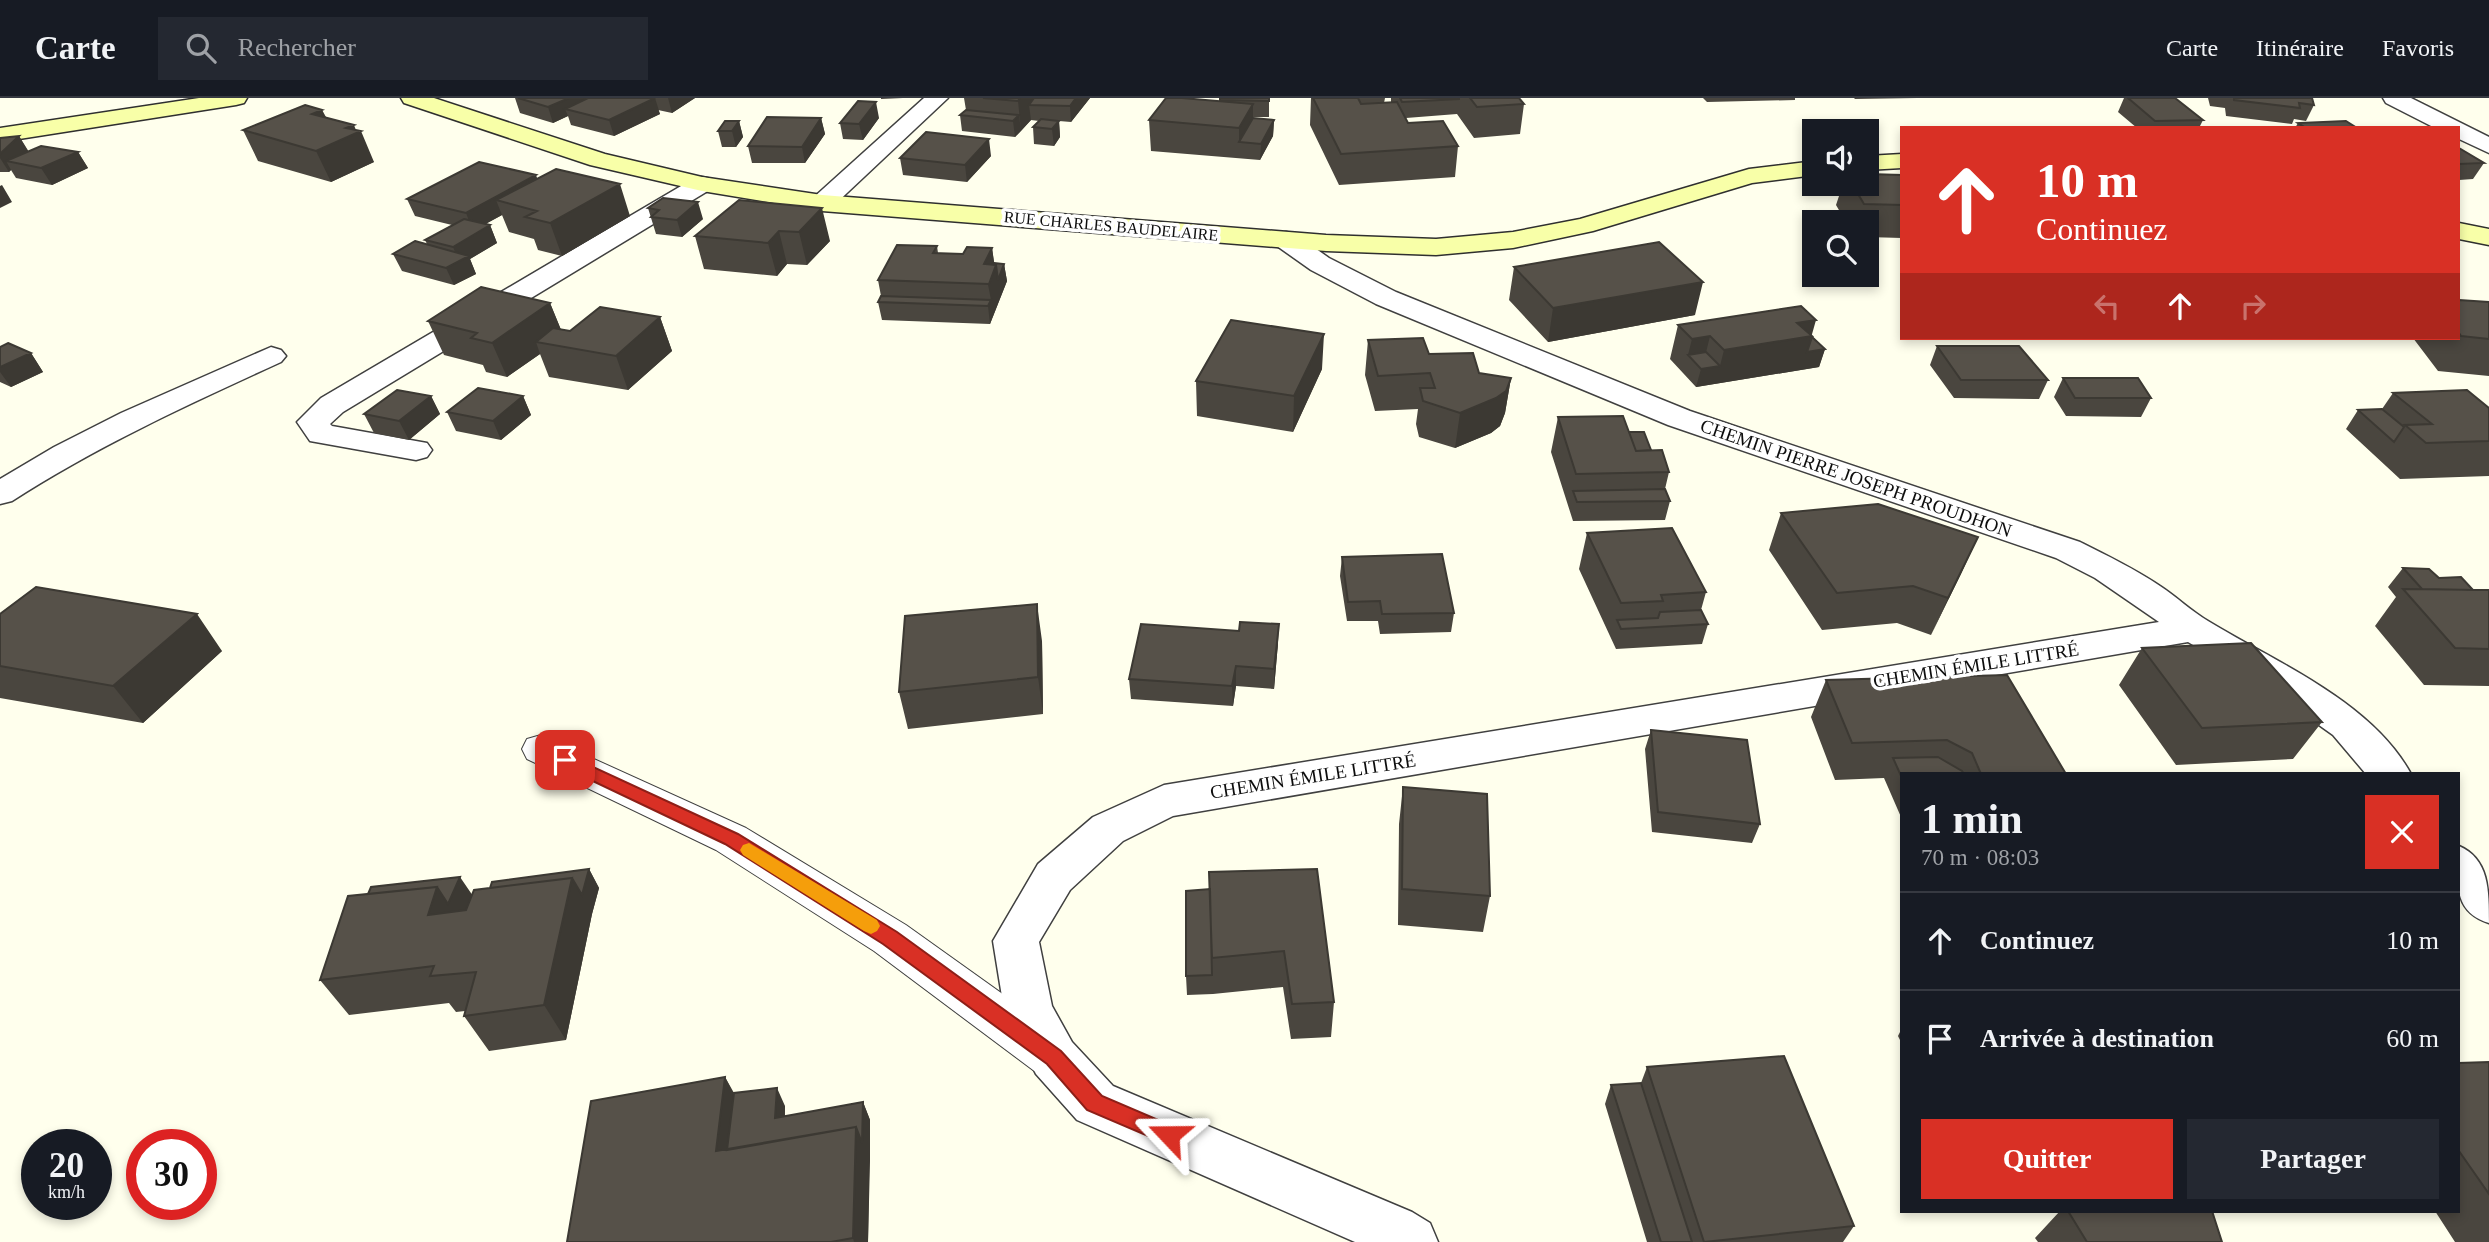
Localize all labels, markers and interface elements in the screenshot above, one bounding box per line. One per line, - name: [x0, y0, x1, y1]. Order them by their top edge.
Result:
- search box: [158, 17, 648, 80]
- icon: search: [182, 29, 220, 67]
- text: Carte: [35, 30, 116, 66]
- text: Rechercher: [238, 33, 356, 62]
- text: Carte: [2166, 35, 2218, 61]
- text: Itinéraire: [2256, 35, 2344, 61]
- text: Favoris: [2382, 35, 2454, 61]
- map controls: [1802, 119, 1879, 287]
- button: sound: [1802, 119, 1879, 196]
- text: 10 m: [2036, 153, 2138, 208]
- icon: ahead: [1921, 154, 2012, 245]
- street label: RUE CHARLES BAUDELAIRE: [1003, 208, 1219, 244]
- button: search: [1802, 210, 1879, 287]
- text: Continuez: [2036, 211, 2168, 247]
- icon: left: [2088, 287, 2126, 325]
- icon: ahead: [2161, 287, 2199, 325]
- icon: right: [2234, 287, 2272, 325]
- street label: CHEMIN PIERRE JOSEPH PROUDHON: [1698, 415, 2015, 541]
- street label: CHEMIN ÉMILE LITTRÉ: [1872, 638, 2080, 692]
- pin: [535, 730, 595, 790]
- icon: arrive: [546, 741, 584, 779]
- street label: CHEMIN ÉMILE LITTRÉ: [1209, 749, 1417, 803]
- button: close: [2365, 795, 2439, 869]
- text: 1 min: [1921, 796, 2023, 842]
- text: 70 m · 08:03: [1921, 845, 2039, 870]
- icon: ahead: [1921, 922, 1959, 960]
- text: Continuez: [1980, 926, 2094, 955]
- text: 10 m: [2386, 926, 2439, 955]
- icon: arrive: [1921, 1020, 1959, 1058]
- text: Arrivée à destination: [1980, 1024, 2214, 1053]
- text: 60 m: [2386, 1024, 2439, 1053]
- position arrow: [1132, 1098, 1206, 1172]
- button: Quitter: [1921, 1119, 2173, 1199]
- button: Partager: [2187, 1119, 2439, 1199]
- speed limit sign: 30: [126, 1129, 217, 1220]
- text: 20: [49, 1146, 84, 1185]
- text: km/h: [48, 1182, 85, 1202]

